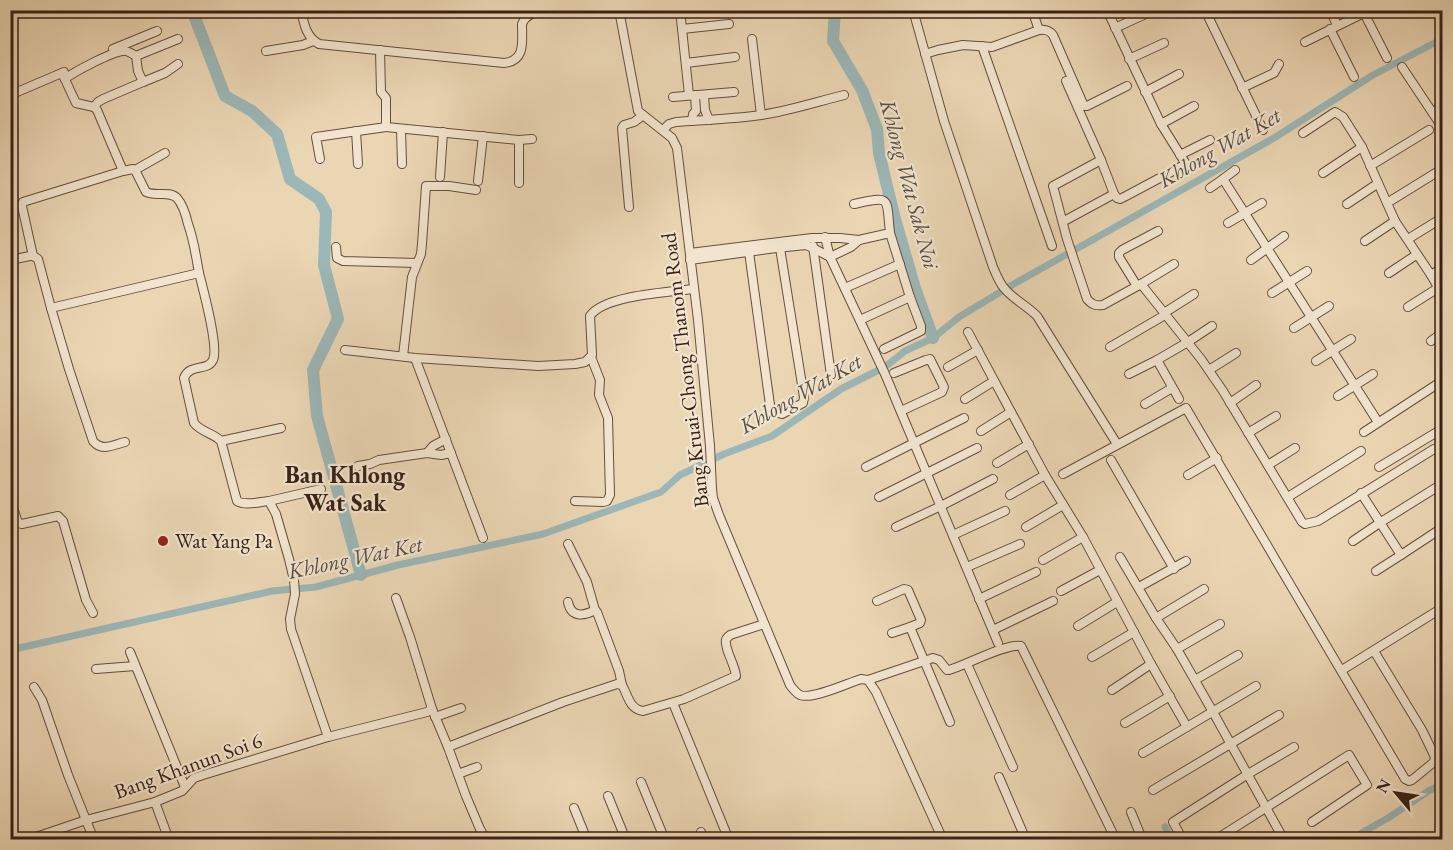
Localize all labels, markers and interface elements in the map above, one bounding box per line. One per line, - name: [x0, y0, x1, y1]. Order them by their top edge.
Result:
- water label: Khlong Wat Sak Noi: [873, 95, 946, 274]
- water label: Khlong Wat Ket: [1152, 100, 1287, 195]
- street label: Bang Kruai-Chong Thanom Road: [654, 231, 715, 509]
- water label: Khlong Wat Ket: [733, 346, 868, 441]
- district label: Ban Khlong Wat Sak: [285, 459, 406, 518]
- place label: Wat Yang Pa: [175, 527, 274, 554]
- water label: Khlong Wat Ket: [284, 529, 427, 586]
- marker: Wat Yang Pa: [156, 534, 170, 548]
- street label: Bang Khanun Soi 6: [110, 726, 266, 805]
- north arrow: [1366, 763, 1426, 823]
- text: N: [1371, 775, 1396, 797]

